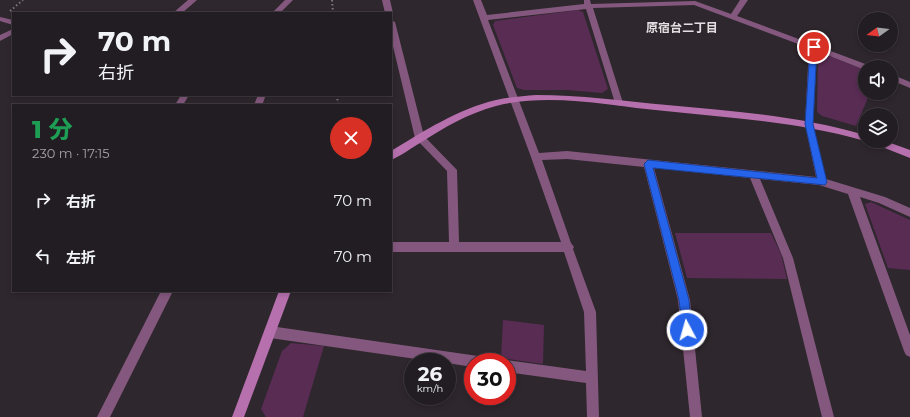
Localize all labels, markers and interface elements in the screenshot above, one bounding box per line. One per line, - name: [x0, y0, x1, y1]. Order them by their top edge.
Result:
- north arrow: [858, 12, 898, 52]
- map controls: [858, 12, 898, 148]
- district label: 原宿台二丁目: [646, 20, 718, 35]
- text: 70 m: [98, 24, 171, 58]
- icon: right: [32, 28, 84, 80]
- pin: [797, 30, 831, 64]
- icon: arrive: [803, 36, 825, 58]
- button: sound: [858, 60, 898, 100]
- text: 右折: [98, 62, 134, 84]
- button: layers: [858, 108, 898, 148]
- text: 1 分: [32, 115, 73, 144]
- button: close: [330, 117, 372, 159]
- text: 230 m · 17:15: [32, 145, 110, 161]
- icon: right: [32, 189, 54, 211]
- text: 70 m: [334, 191, 372, 210]
- text: 右折: [66, 192, 96, 211]
- icon: left: [32, 245, 54, 267]
- text: 70 m: [334, 247, 372, 266]
- text: 左折: [66, 248, 96, 267]
- position arrow: [666, 309, 708, 351]
- speed limit sign: 30: [464, 353, 516, 405]
- text: 26: [418, 362, 442, 386]
- text: km/h: [417, 382, 443, 395]

